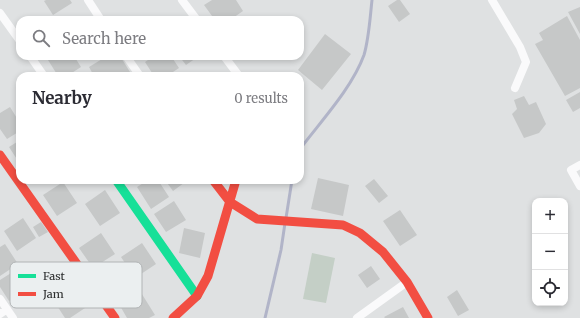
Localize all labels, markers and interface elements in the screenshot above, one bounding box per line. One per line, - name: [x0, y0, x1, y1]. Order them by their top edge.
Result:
- search box: [16, 16, 304, 60]
- icon: search: [30, 27, 52, 49]
- text: Search here: [62, 29, 146, 48]
- text: Nearby: [32, 87, 92, 109]
- text: 0 results: [234, 90, 288, 107]
- map controls: [532, 198, 568, 306]
- button: +: [532, 198, 568, 234]
- button: −: [532, 234, 568, 270]
- legend: [10, 262, 142, 308]
- text: Fast: [43, 269, 66, 283]
- button: locate: [532, 270, 568, 306]
- text: Jam: [42, 287, 64, 301]

